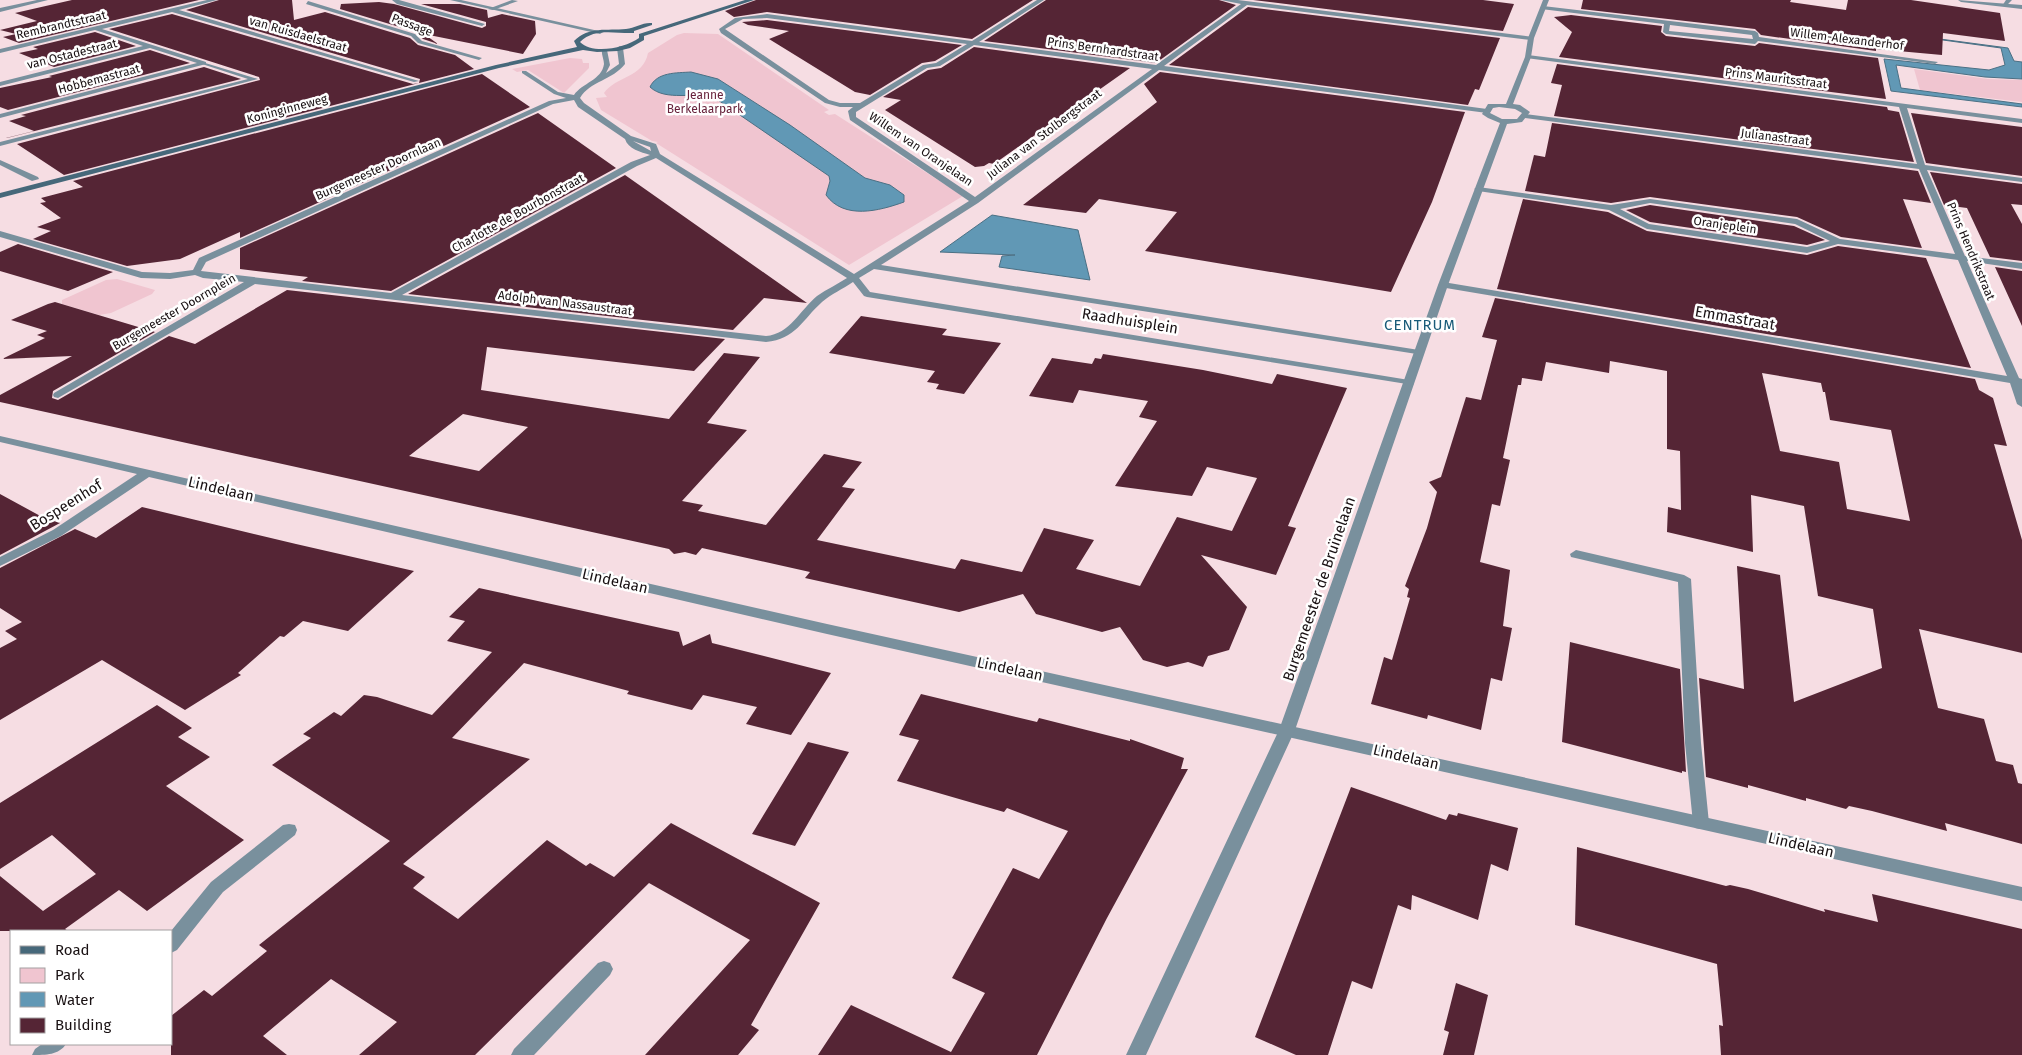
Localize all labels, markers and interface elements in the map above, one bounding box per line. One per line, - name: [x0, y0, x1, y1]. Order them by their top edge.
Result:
- street label: Rembrandtstraat: [15, 8, 108, 42]
- street label: Passage: [390, 11, 434, 39]
- street label: van Ruisdaelstraat: [248, 13, 349, 55]
- street label: Willem-Alexanderhof: [1789, 25, 1905, 53]
- street label: Prins Bernhardstraat: [1046, 34, 1160, 64]
- street label: van Ostadestraat: [26, 36, 119, 72]
- street label: Hobbemastraat: [57, 61, 142, 97]
- street label: Prins Mauritsstraat: [1724, 65, 1828, 91]
- street label: Juliana van Stolbergstraat: [984, 86, 1105, 182]
- park label: Jeanne Berkelaarpark: [667, 88, 744, 116]
- street label: Koninginneweg: [245, 91, 330, 126]
- street label: Willem van Oranjelaan: [866, 109, 976, 189]
- street label: Julianastraat: [1740, 126, 1811, 148]
- street label: Burgemeester Doornlaan: [313, 135, 443, 203]
- street label: Charlotte de Bourbonstraat: [449, 170, 587, 255]
- street label: Prins Hendrikstraat: [1944, 200, 1998, 303]
- street label: Oranjeplein: [1693, 214, 1757, 236]
- street label: Burgemeester Doornplein: [110, 271, 238, 353]
- street label: Adolph van Nassaustraat: [497, 288, 633, 318]
- street label: Emmastraat: [1694, 302, 1777, 334]
- street label: Raadhuisplein: [1081, 304, 1179, 338]
- district label: CENTRUM: [1384, 316, 1456, 334]
- street label: Lindelaan: [186, 473, 256, 505]
- street label: Bospeenhof: [27, 475, 106, 534]
- street label: Burgemeester de Bruïnelaan: [1279, 494, 1359, 684]
- street label: Lindelaan: [580, 565, 650, 597]
- street label: Lindelaan: [975, 653, 1045, 685]
- street label: Lindelaan: [1371, 741, 1441, 773]
- street label: Lindelaan: [1766, 829, 1836, 861]
- legend: [10, 930, 172, 1045]
- text: Road: [55, 941, 90, 959]
- text: Park: [55, 966, 85, 984]
- text: Water: [55, 991, 94, 1009]
- text: Building: [55, 1016, 111, 1034]

